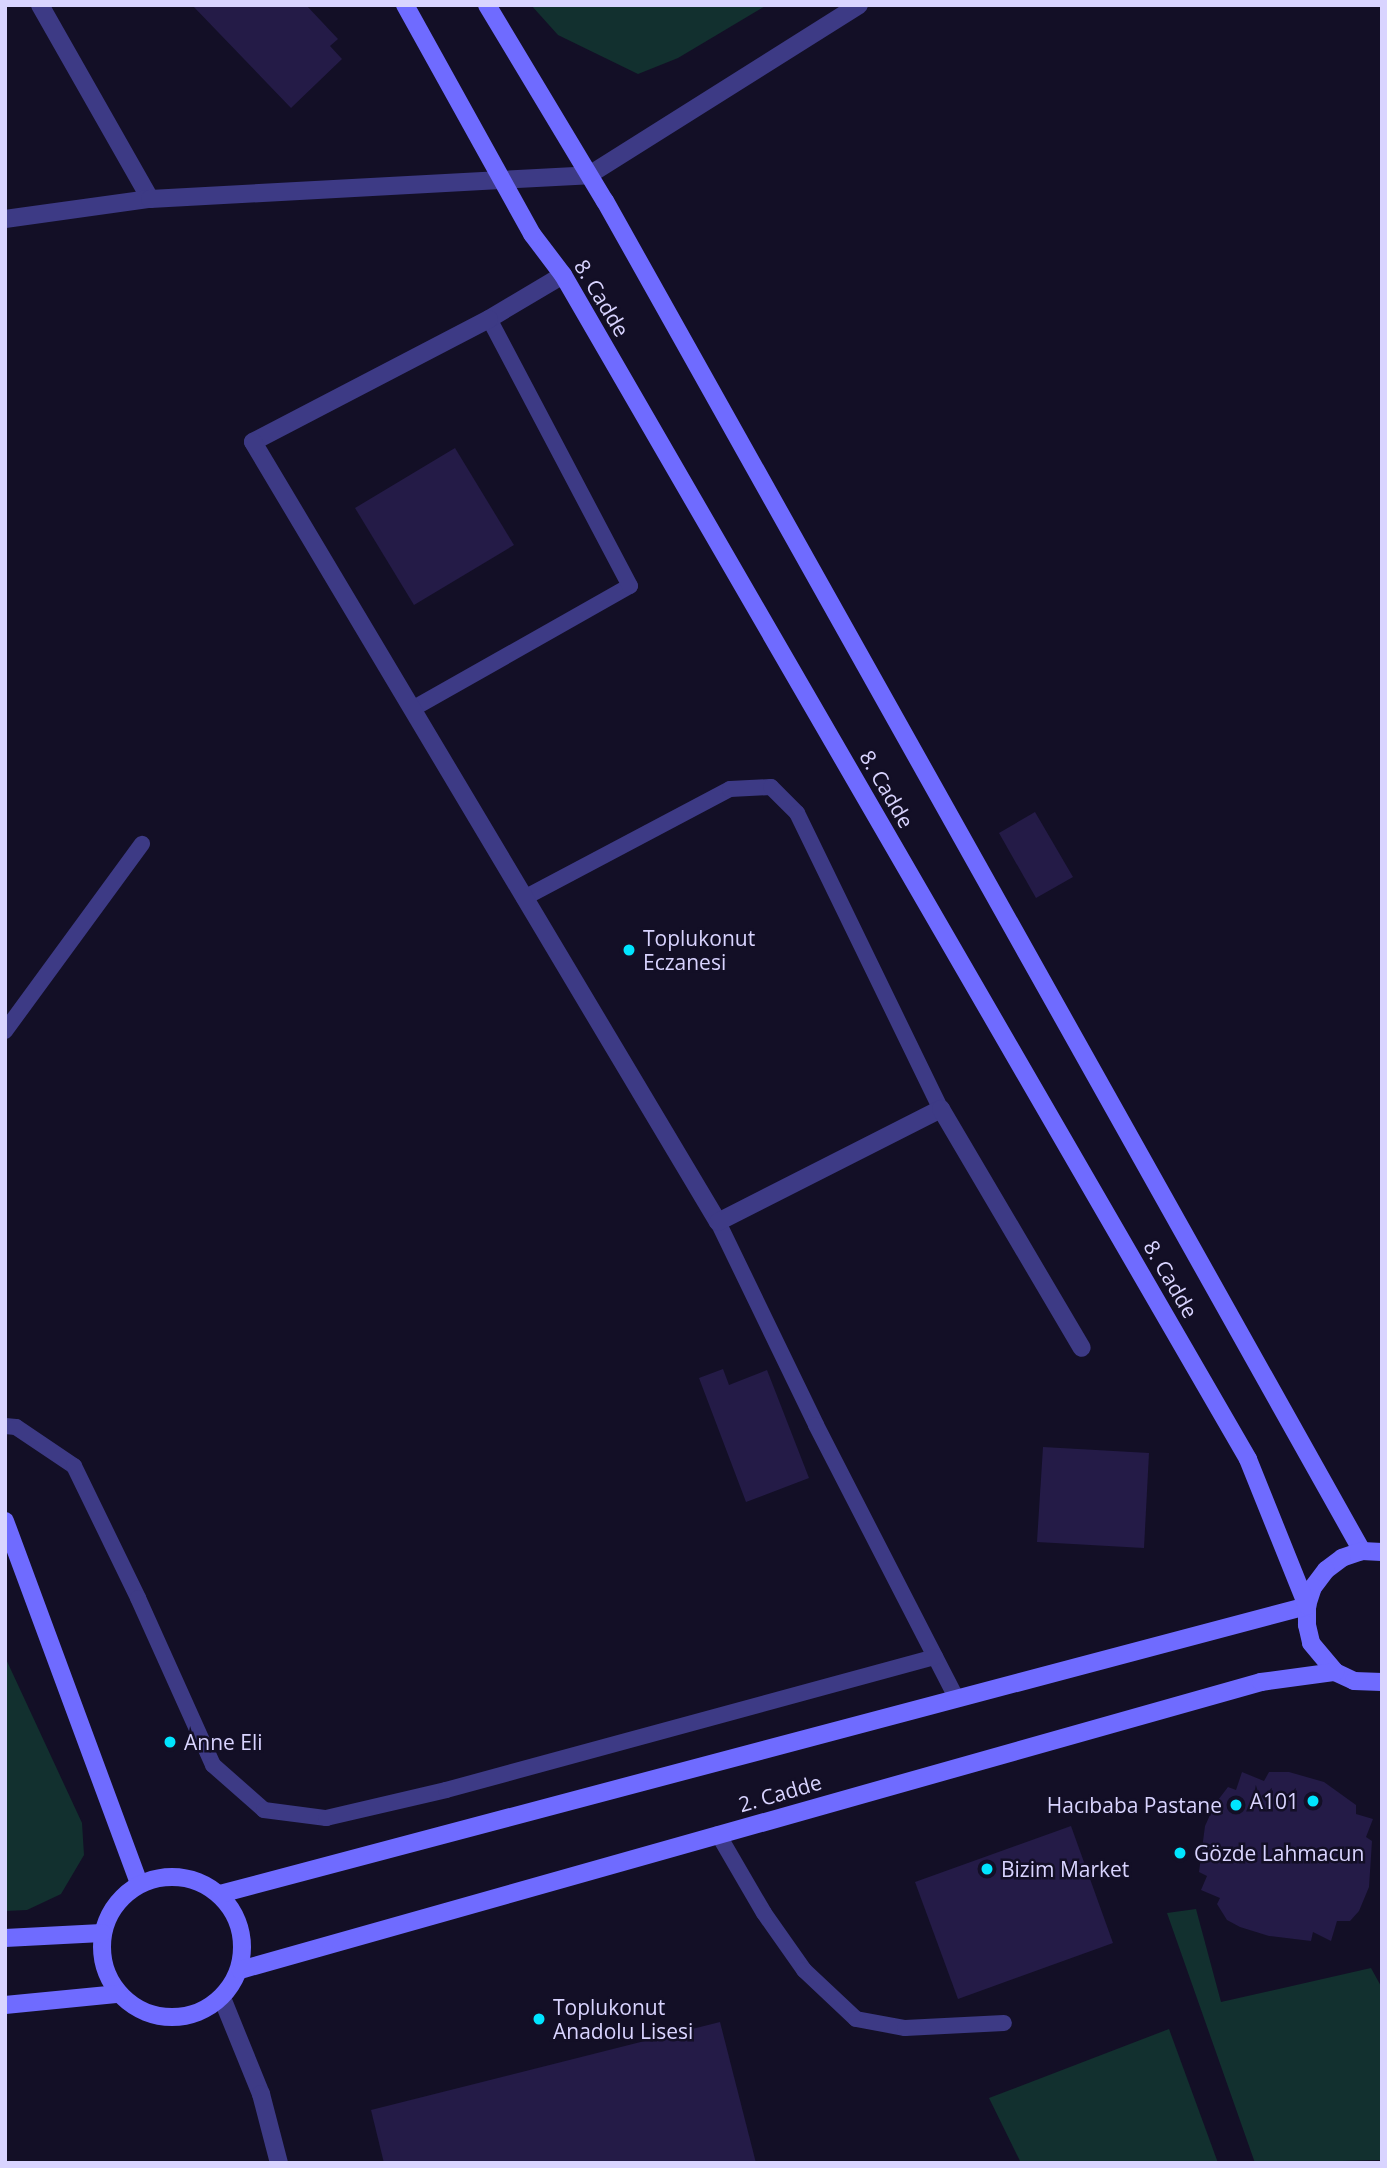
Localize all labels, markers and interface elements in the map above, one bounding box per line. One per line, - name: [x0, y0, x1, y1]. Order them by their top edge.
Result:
- street label: 8. Cadde: [569, 255, 635, 341]
- street label: 8. Cadde: [855, 746, 919, 832]
- place label: Toplukonut Eczanesi: [643, 925, 755, 975]
- marker: Toplukonut Eczanesi: [621, 942, 637, 958]
- street label: 8. Cadde: [1139, 1236, 1203, 1322]
- place label: Anne Eli: [184, 1729, 263, 1755]
- marker: Anne Eli: [162, 1734, 178, 1750]
- street label: 2. Cadde: [735, 1769, 825, 1817]
- place label: A101: [1250, 1788, 1299, 1814]
- place label: Hacıbaba Pastane: [1047, 1792, 1222, 1818]
- marker: A101: [1305, 1793, 1321, 1809]
- marker: Hacıbaba Pastane: [1228, 1797, 1244, 1813]
- place label: Gözde Lahmacun: [1194, 1840, 1364, 1866]
- marker: Gözde Lahmacun: [1172, 1845, 1188, 1861]
- place label: Bizim Market: [1001, 1856, 1129, 1882]
- marker: Bizim Market: [979, 1861, 995, 1877]
- place label: Toplukonut Anadolu Lisesi: [553, 1994, 693, 2044]
- marker: Toplukonut Anadolu Lisesi: [531, 2011, 547, 2027]

